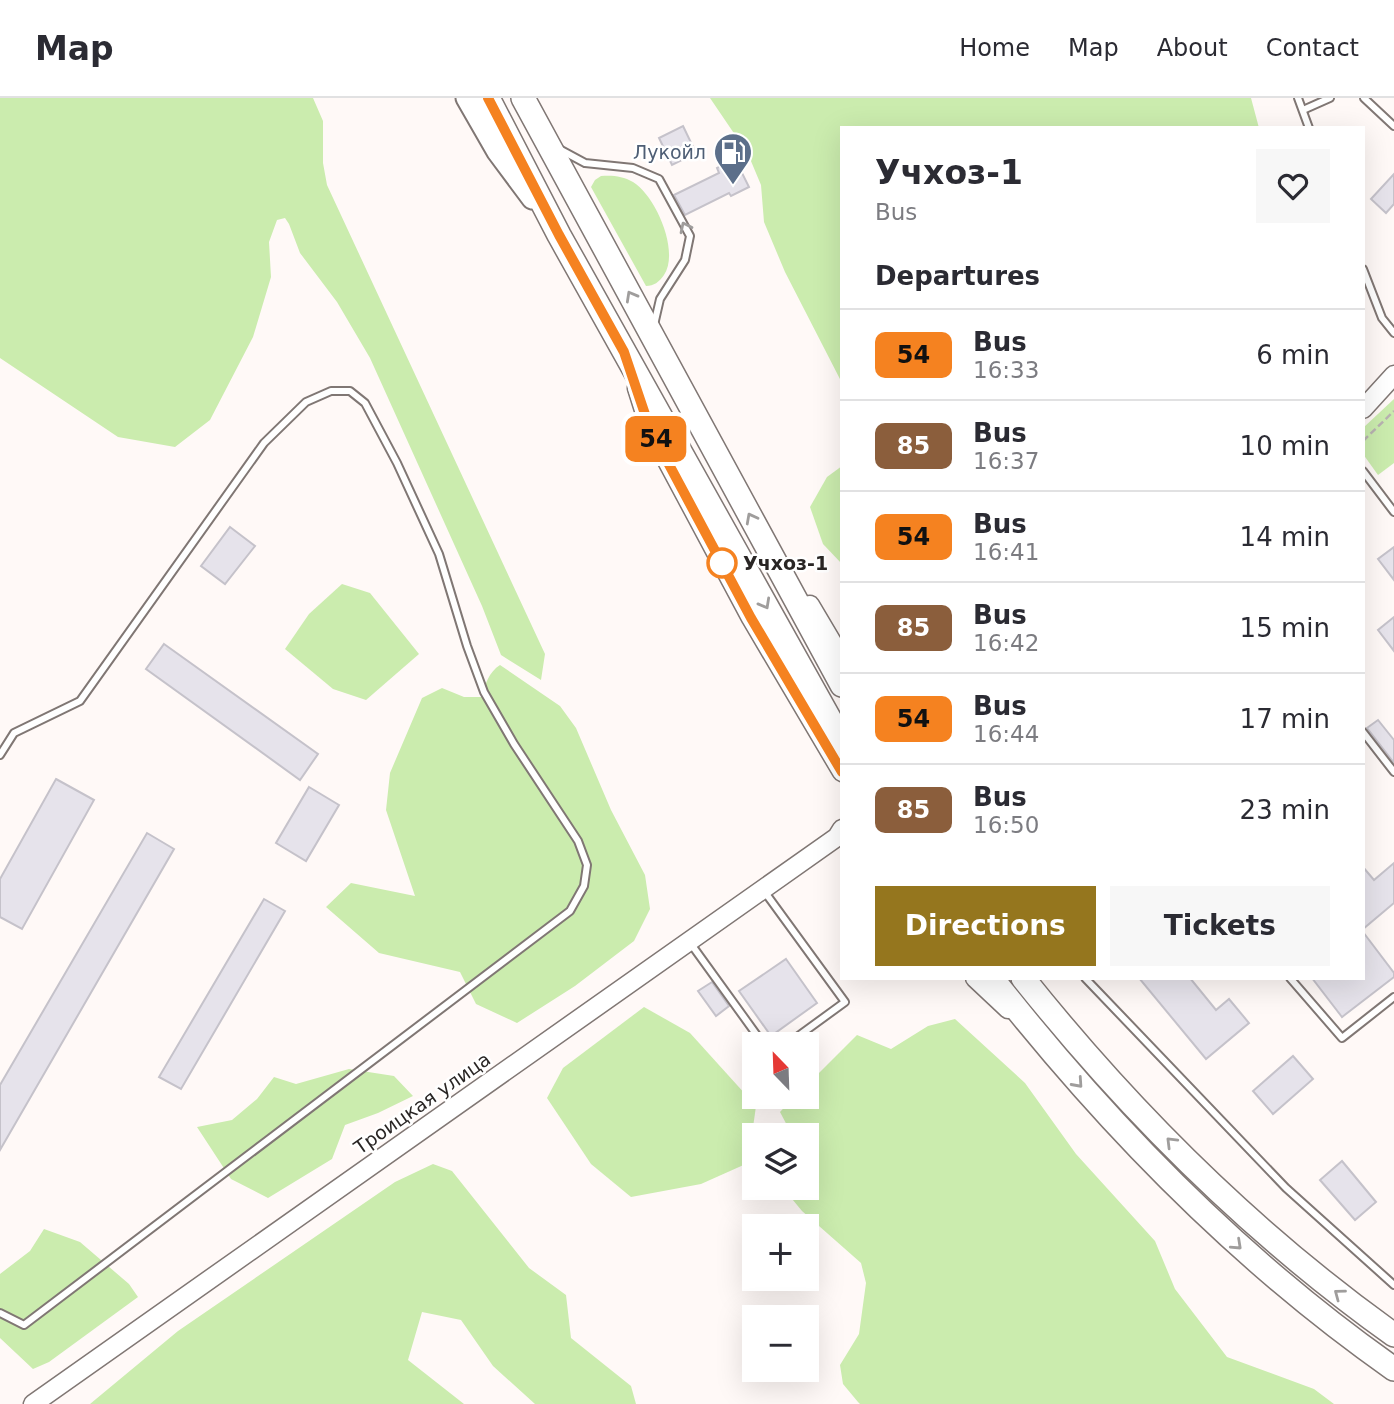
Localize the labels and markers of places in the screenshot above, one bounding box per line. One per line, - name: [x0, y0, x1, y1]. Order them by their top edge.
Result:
- fuel station icon: Лукойл: [712, 131, 754, 186]
- place label: Лукойл: [633, 141, 706, 163]
- marker: Учхоз-1: [707, 548, 737, 578]
- place label: Учхоз-1: [743, 552, 828, 574]

